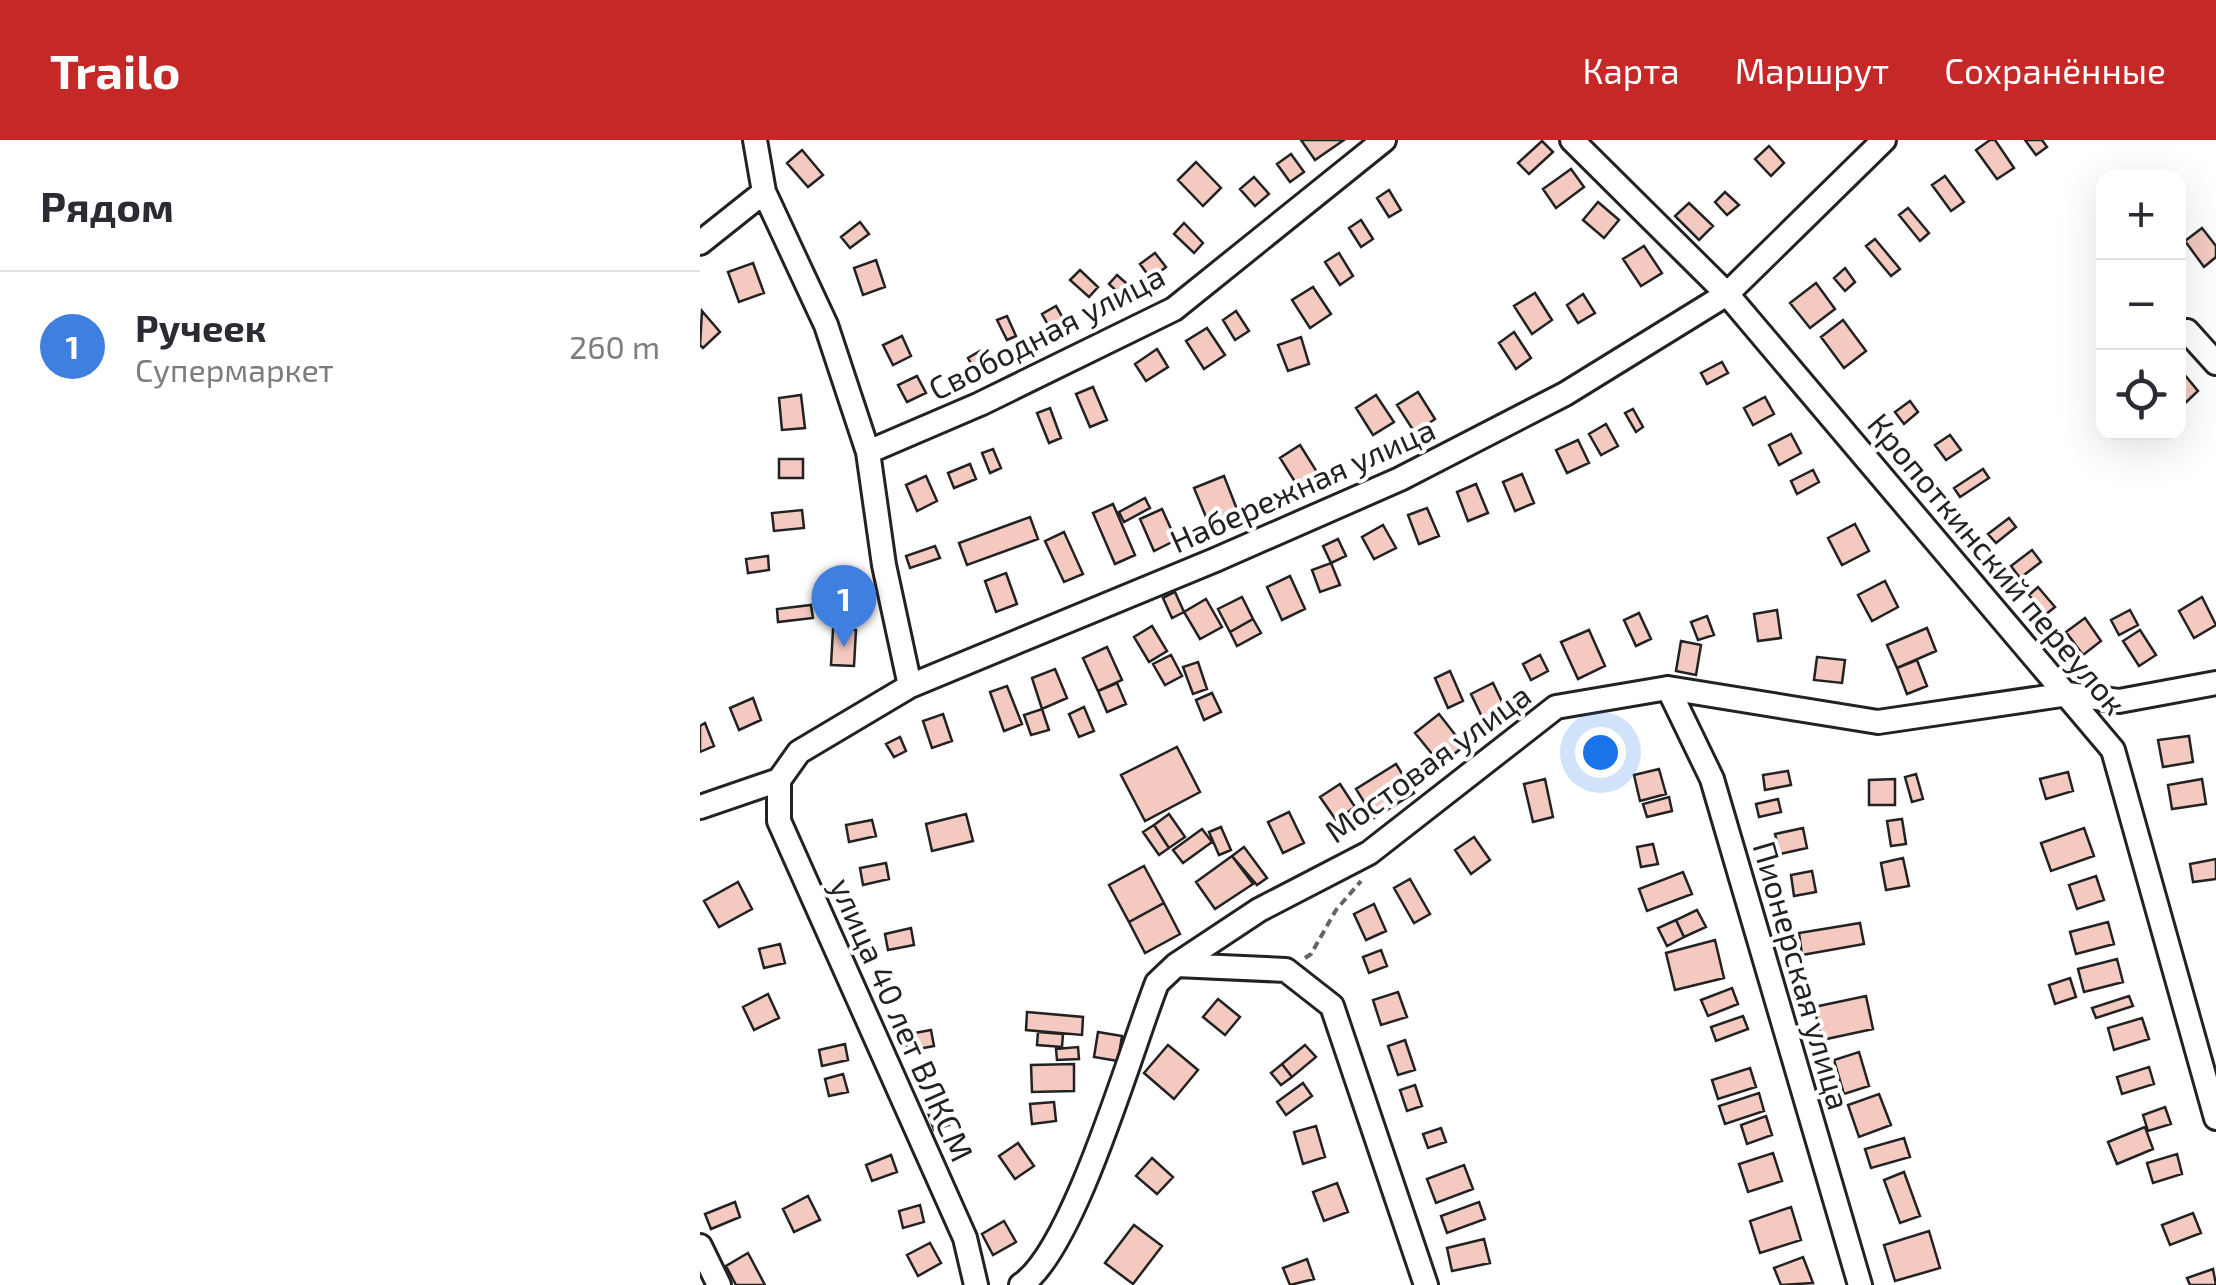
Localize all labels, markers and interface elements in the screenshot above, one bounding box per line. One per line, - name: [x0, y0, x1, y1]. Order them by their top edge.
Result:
- text: Trailo: [50, 41, 180, 99]
- text: Карта: [1582, 49, 1680, 91]
- text: Маршрут: [1735, 49, 1889, 91]
- text: Сохранённые: [1944, 49, 2166, 91]
- map controls: [2096, 170, 2186, 440]
- button: +: [2096, 170, 2186, 260]
- text: Рядом: [40, 180, 174, 230]
- street label: Свободная улица: [922, 255, 1171, 408]
- button: −: [2096, 260, 2186, 350]
- text: Ручеек: [135, 304, 266, 350]
- text: 1: [66, 327, 79, 365]
- text: 260 m: [569, 327, 660, 365]
- text: Супермаркет: [135, 350, 334, 388]
- button: locate: [2096, 350, 2186, 440]
- street label: Кропоткинский переулок: [1860, 405, 2135, 722]
- street label: Набережная улица: [1164, 409, 1441, 560]
- pin: 1: [812, 564, 876, 647]
- street label: Мостовая улица: [1317, 675, 1538, 850]
- your location: [1575, 727, 1626, 778]
- street label: Пионерская улица: [1746, 836, 1860, 1114]
- street label: улица 40 лет ВЛКСМ: [823, 872, 983, 1167]

